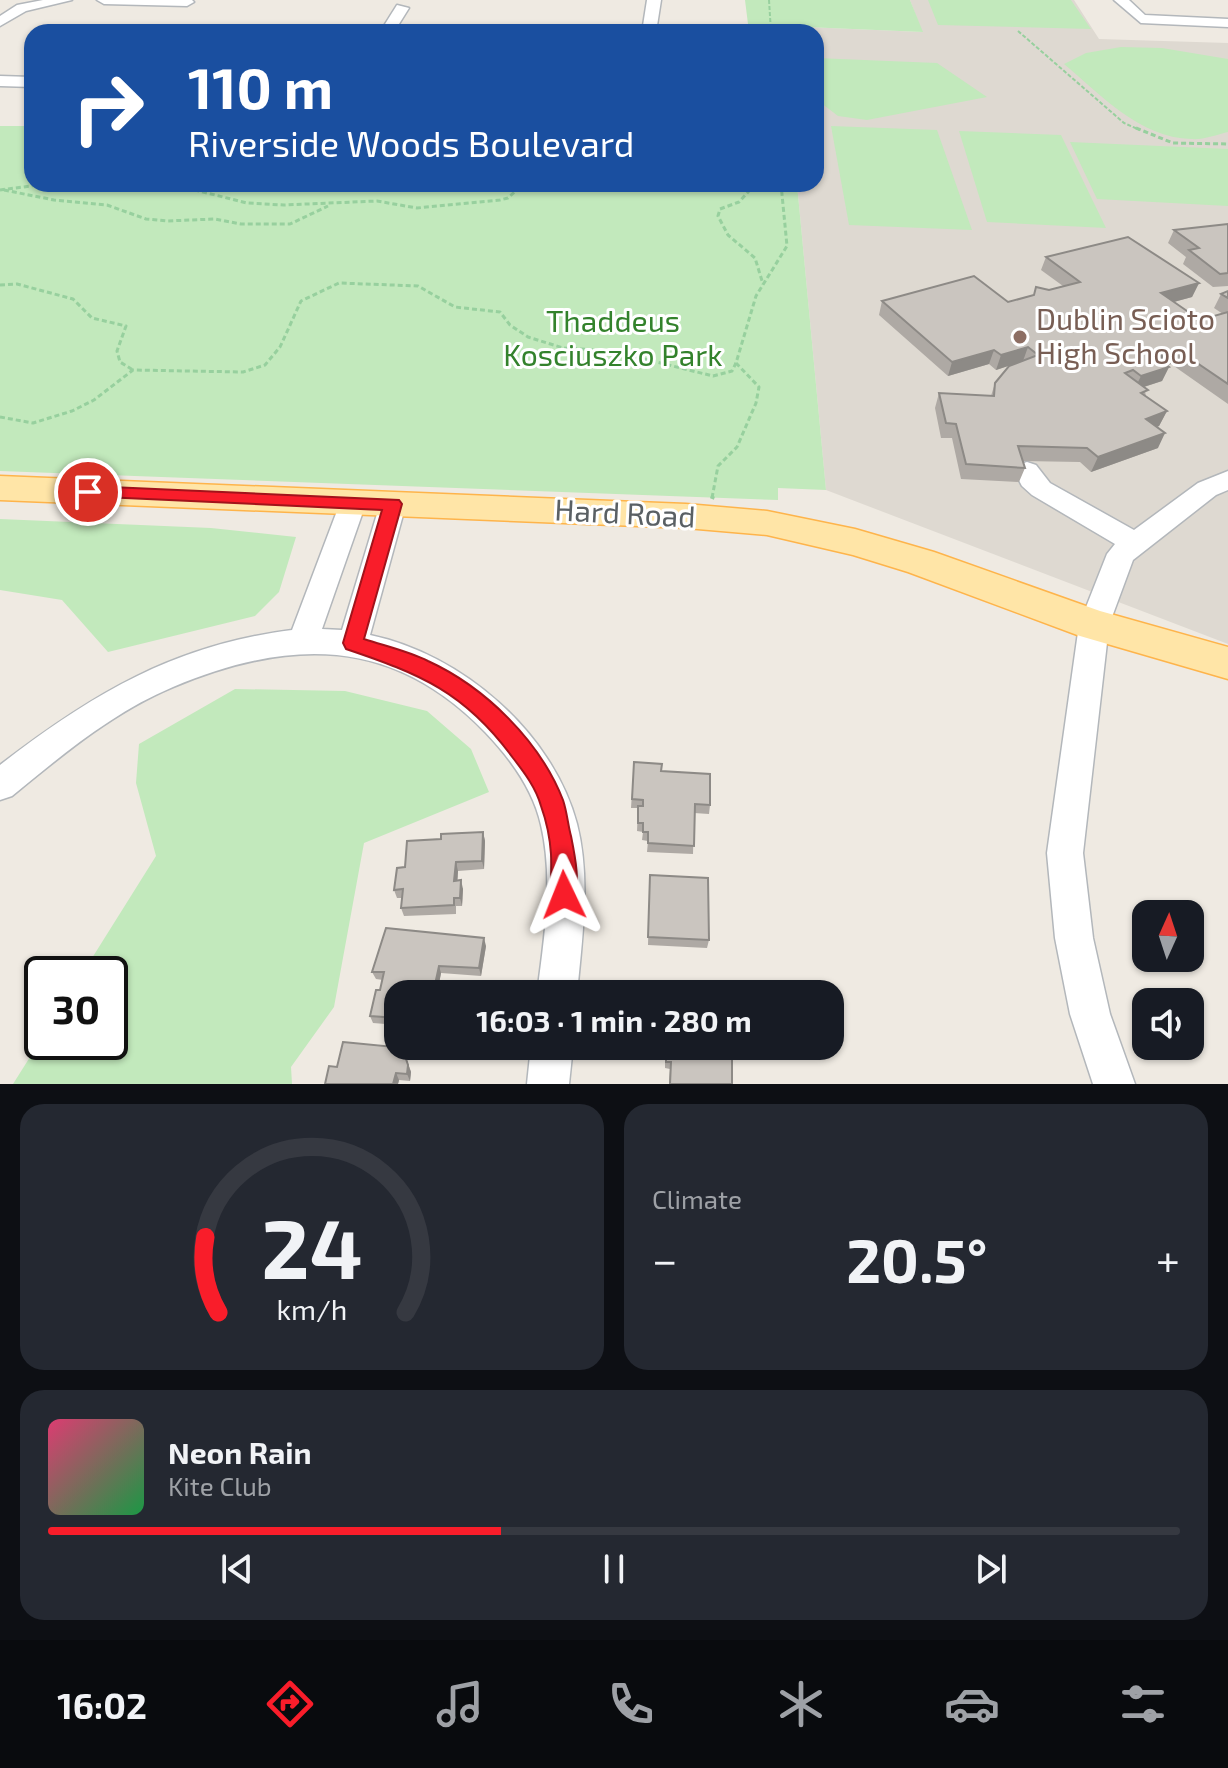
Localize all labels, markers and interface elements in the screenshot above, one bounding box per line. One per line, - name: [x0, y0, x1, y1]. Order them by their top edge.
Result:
- text: 110 m: [188, 53, 333, 120]
- icon: right: [56, 56, 160, 160]
- text: Riverside Woods Boulevard: [188, 121, 634, 164]
- place label: Dublin Scioto High School: [1036, 300, 1215, 370]
- park label: Thaddeus Kosciuszko Park: [503, 302, 723, 372]
- marker: Dublin Scioto High School: [1011, 328, 1029, 346]
- pin: [54, 458, 122, 526]
- icon: arrive: [66, 470, 110, 514]
- street label: Hard Road: [554, 490, 697, 534]
- position arrow: [522, 853, 606, 937]
- north arrow: [1132, 900, 1204, 972]
- map controls: [1132, 900, 1204, 1060]
- speed limit sign: 30: [24, 956, 128, 1060]
- button: sound: [1132, 988, 1204, 1060]
- text: 16:03 · 1 min · 280 m: [476, 1002, 752, 1038]
- text: Climate: [652, 1183, 742, 1214]
- text: 24: [261, 1196, 363, 1296]
- text: 20.5°: [846, 1223, 987, 1295]
- text: −: [652, 1232, 678, 1285]
- text: +: [1156, 1232, 1180, 1285]
- text: km/h: [277, 1291, 347, 1326]
- text: Neon Rain: [168, 1434, 312, 1470]
- text: Kite Club: [168, 1470, 272, 1501]
- icon: previous: [215, 1547, 259, 1591]
- icon: pause: [592, 1547, 636, 1591]
- icon: next: [969, 1547, 1013, 1591]
- icon: directions: [262, 1676, 318, 1732]
- icon: music: [432, 1676, 488, 1732]
- icon: phone: [603, 1676, 659, 1732]
- icon: climate: [773, 1676, 829, 1732]
- icon: car: [944, 1676, 1000, 1732]
- icon: filters: [1115, 1676, 1171, 1732]
- text: 16:02: [57, 1683, 147, 1726]

